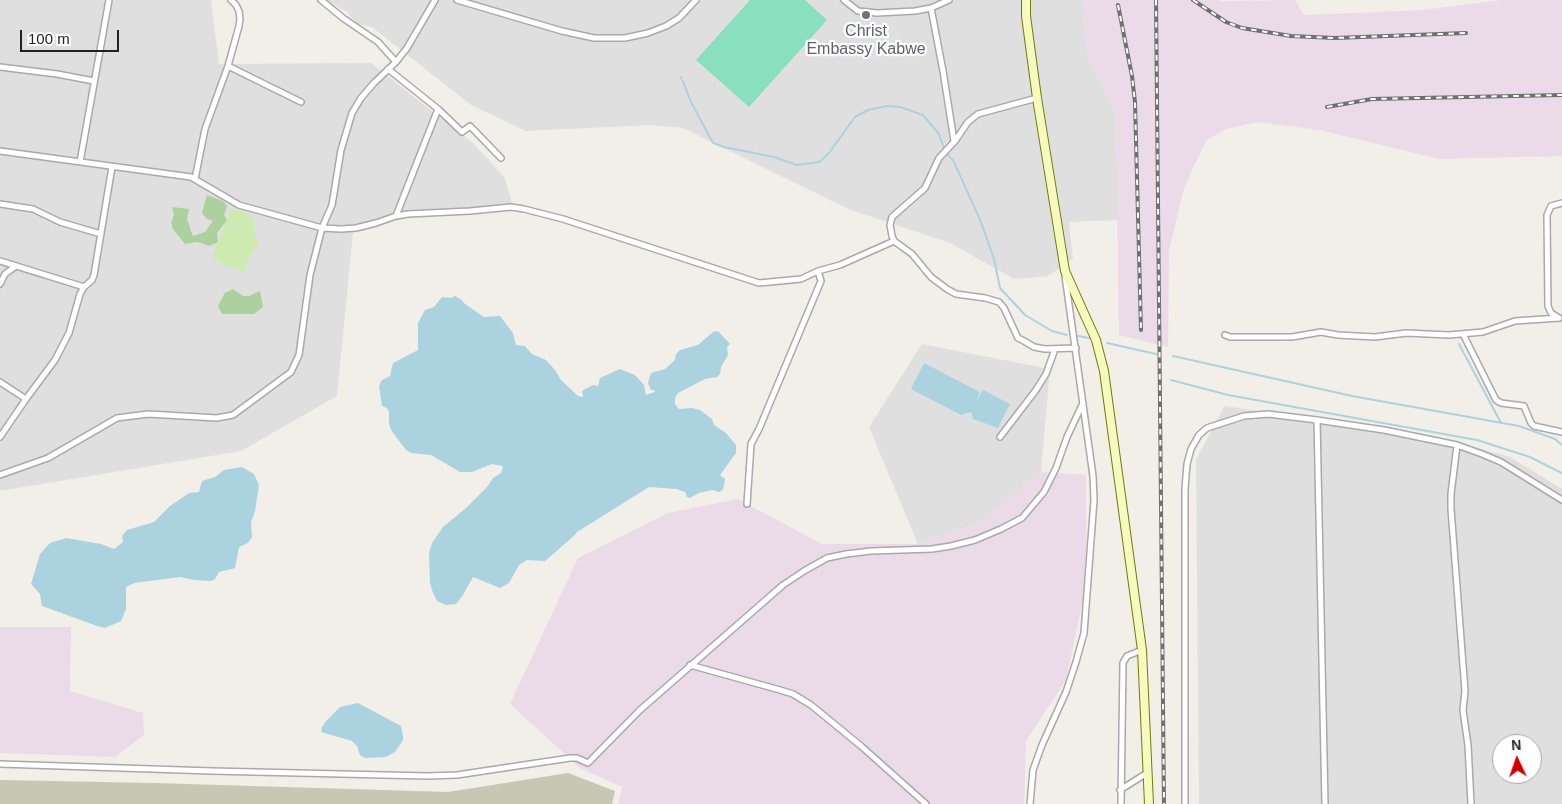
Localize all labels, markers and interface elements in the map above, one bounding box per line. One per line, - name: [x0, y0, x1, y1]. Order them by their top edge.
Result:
- marker: Christ Embassy Kabwe: [860, 9, 872, 21]
- scale bar: [22, 20, 121, 52]
- place label: Christ Embassy Kabwe: [806, 22, 926, 60]
- text: 100 m: [28, 30, 70, 47]
- north arrow: [1492, 734, 1542, 784]
- text: N: [1511, 737, 1522, 753]

